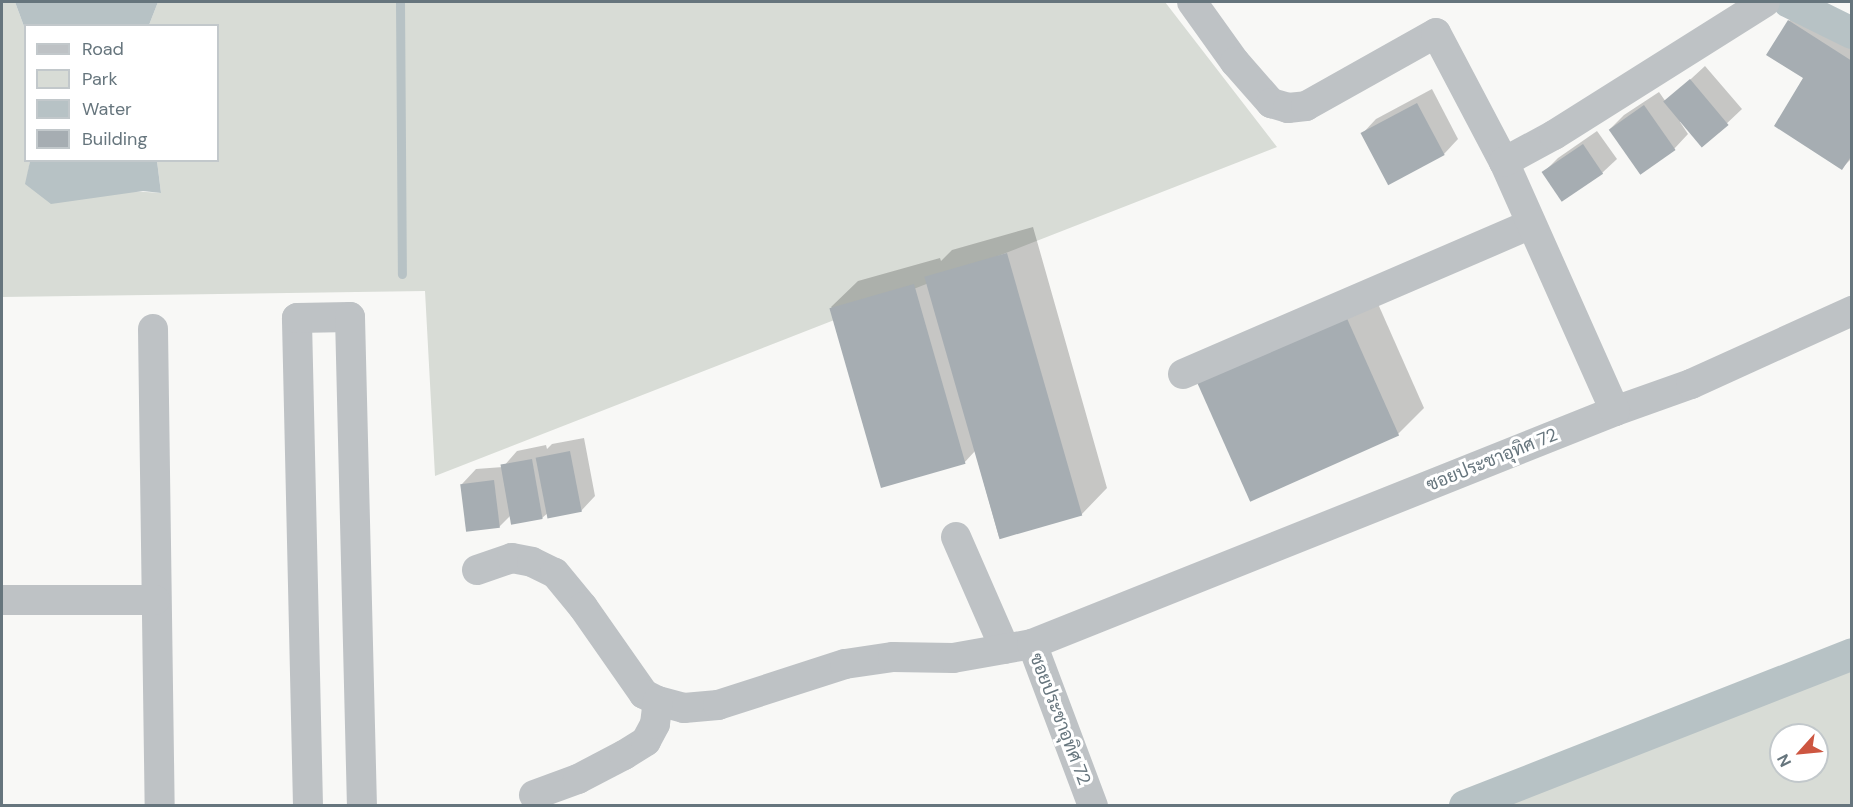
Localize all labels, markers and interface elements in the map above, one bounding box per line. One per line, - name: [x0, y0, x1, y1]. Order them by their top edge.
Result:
- legend: [24, 24, 219, 162]
- text: Road: [82, 37, 124, 61]
- text: Park: [82, 67, 118, 91]
- text: Water: [82, 97, 132, 121]
- text: Building: [82, 127, 147, 151]
- street label: ซอยประชาอุทิศ 72: [1423, 424, 1561, 496]
- street label: ซอยประชาอุทิศ 72: [1025, 650, 1095, 788]
- north arrow: [1769, 723, 1829, 783]
- text: N: [1772, 751, 1796, 770]

